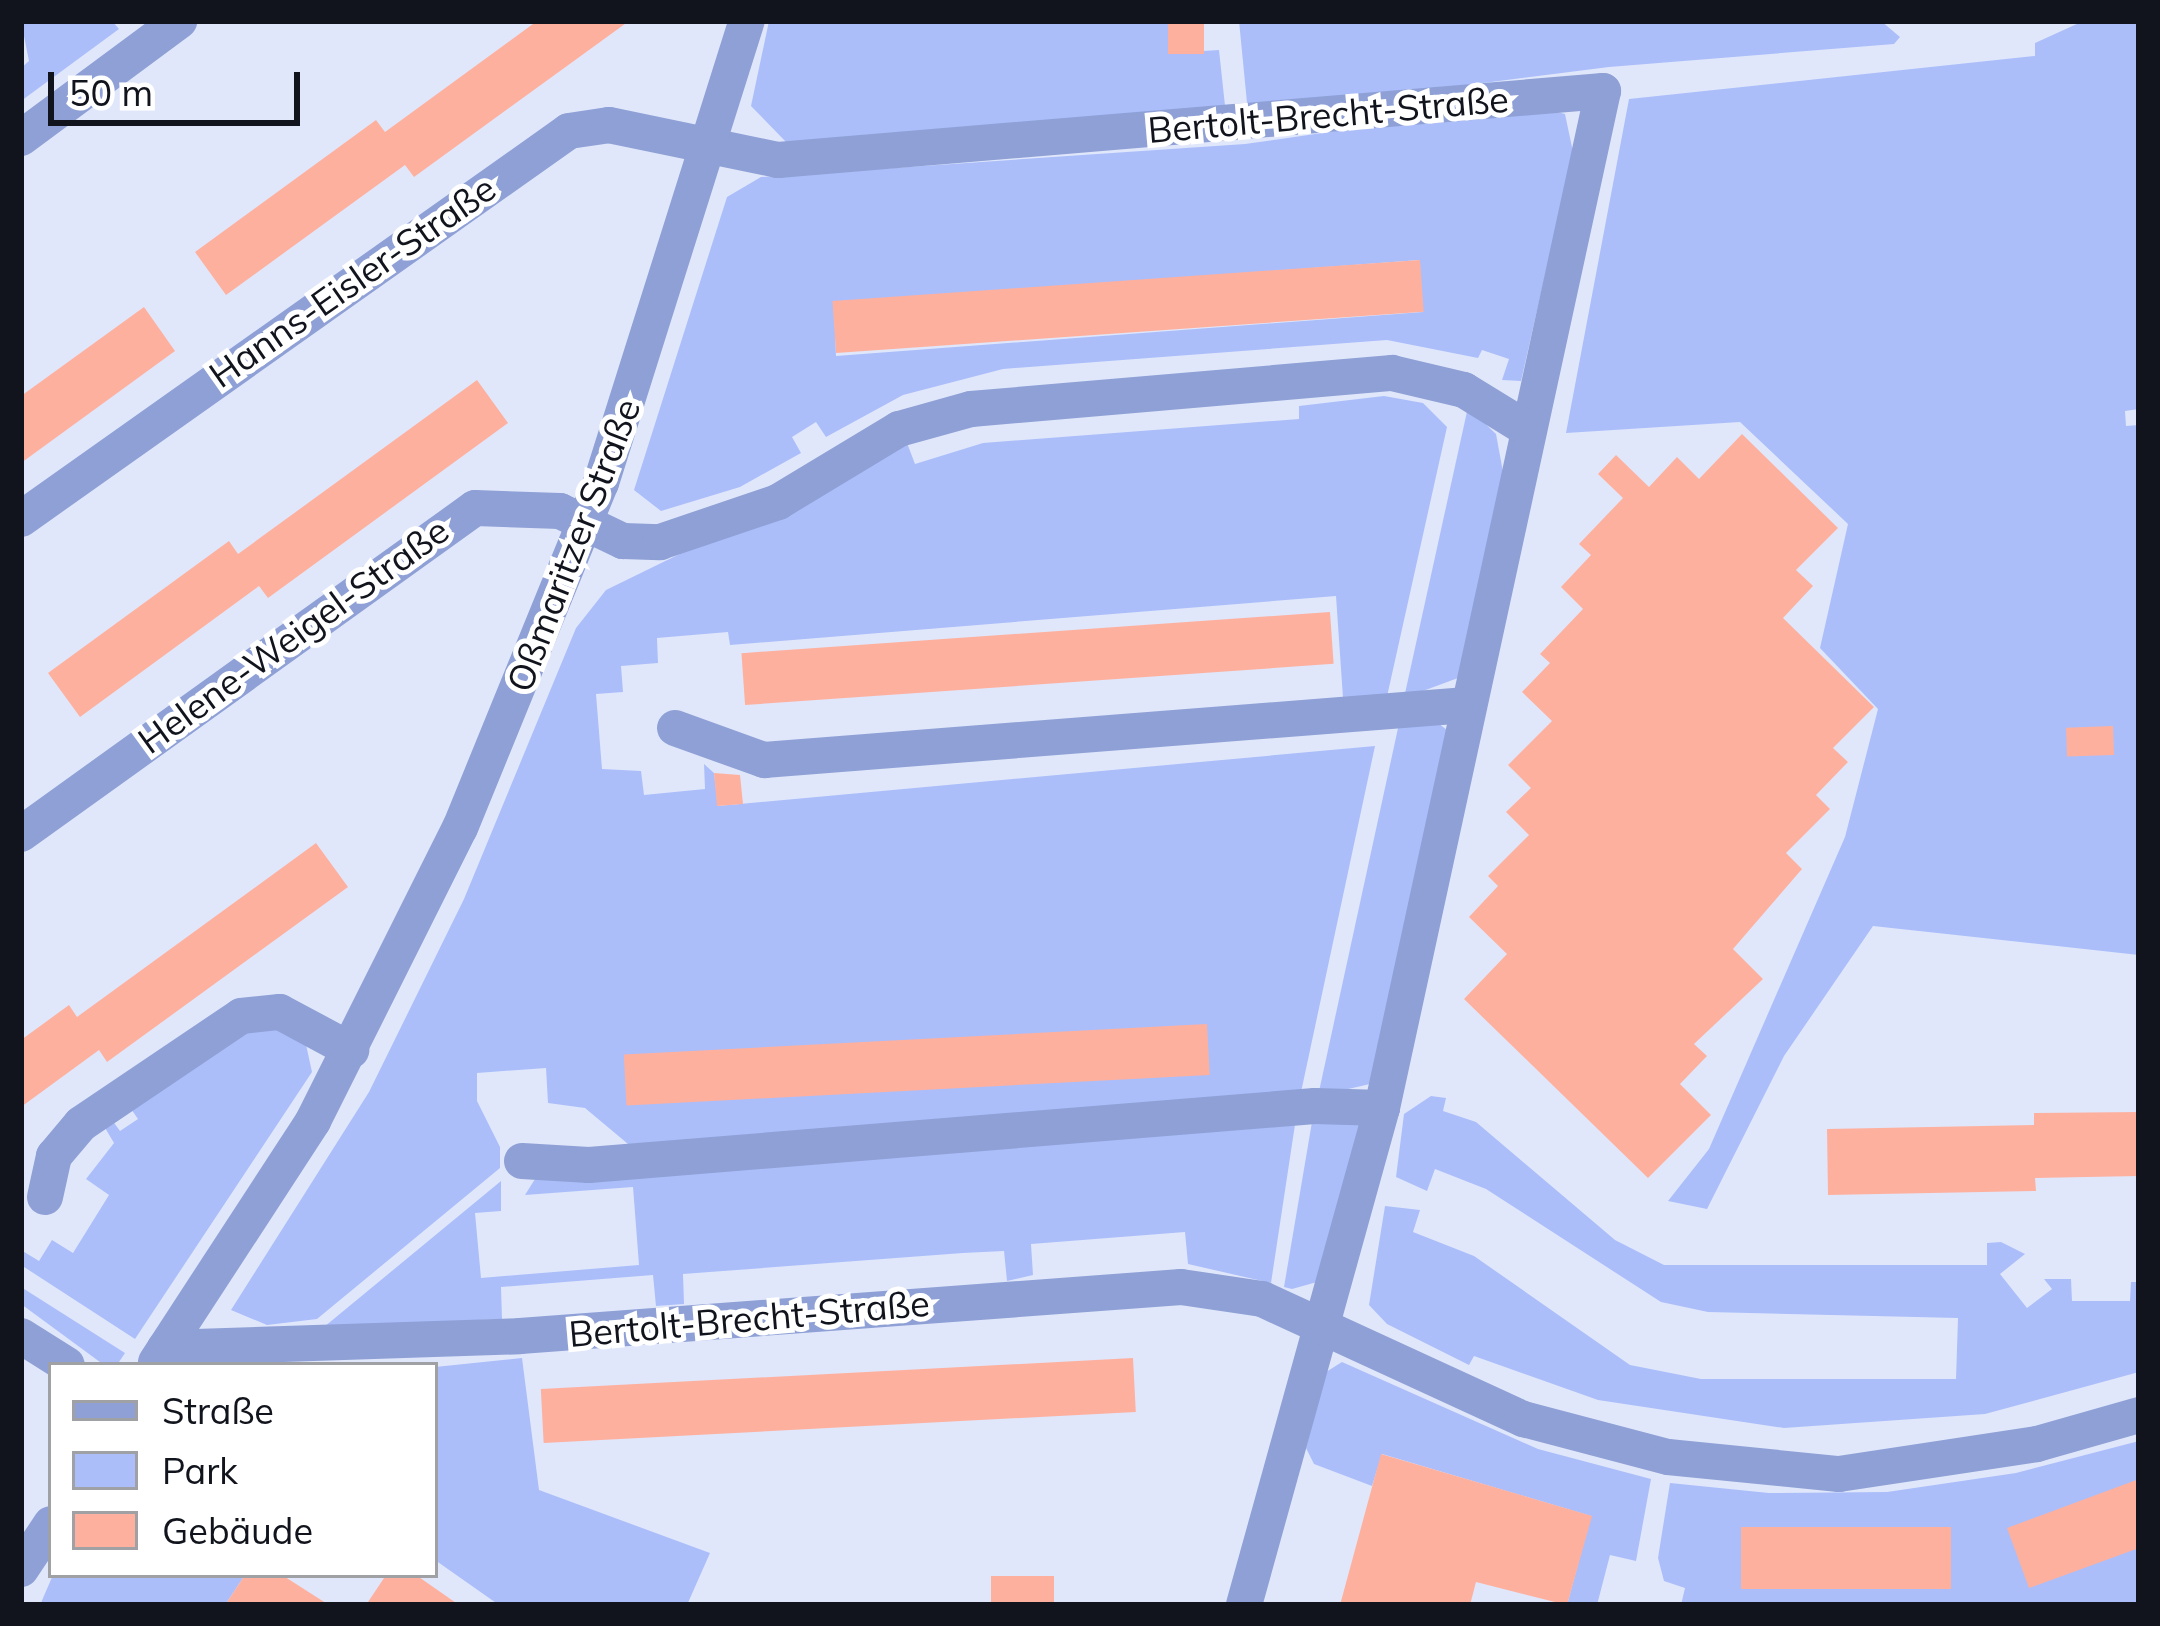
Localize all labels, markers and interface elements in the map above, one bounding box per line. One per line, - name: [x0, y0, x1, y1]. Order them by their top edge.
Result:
- scale bar: [54, 48, 306, 122]
- text: 50 m: [69, 70, 153, 115]
- street label: Bertolt-Brecht-Straße: [1146, 77, 1510, 151]
- street label: Hanns-Eisler-Straße: [201, 166, 503, 396]
- street label: Oßmaritzer Straße: [497, 392, 649, 698]
- street label: Helene-Weigel-Straße: [130, 508, 456, 762]
- street label: Bertolt-Brecht-Straße: [567, 1281, 931, 1355]
- legend: [48, 1362, 438, 1578]
- text: Straße: [162, 1388, 274, 1433]
- text: Park: [162, 1448, 238, 1493]
- text: Gebäude: [162, 1508, 313, 1553]

